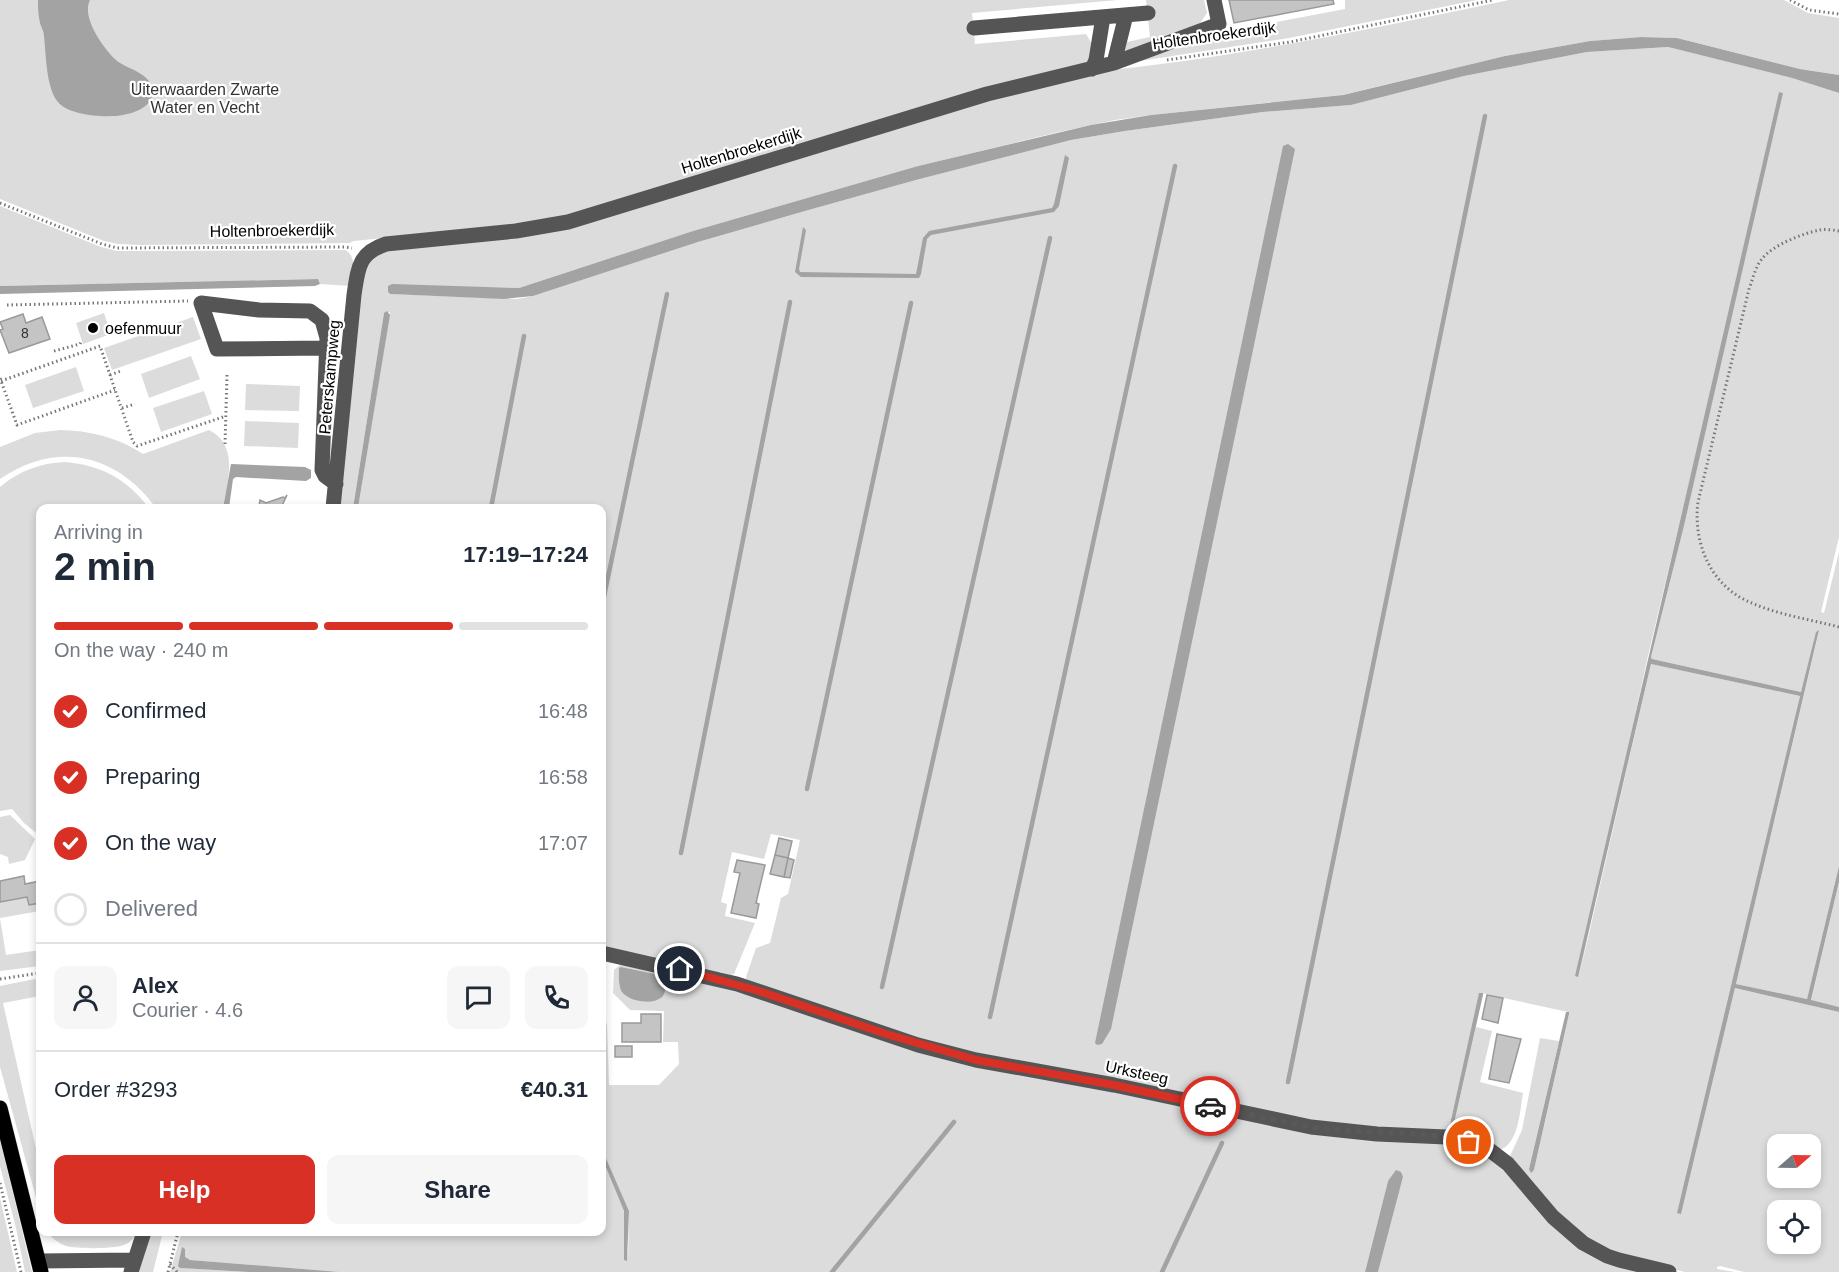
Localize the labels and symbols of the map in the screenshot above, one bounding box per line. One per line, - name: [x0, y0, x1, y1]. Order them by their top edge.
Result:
- street label: Holtenbroekerdijk: [1151, 18, 1278, 53]
- park label: Uiterwaarden Zwarte Water en Vecht: [131, 81, 279, 116]
- street label: Holtenbroekerdijk: [679, 124, 804, 177]
- street label: Holtenbroekerdijk: [210, 221, 335, 240]
- street label: Peterskampweg: [316, 319, 343, 435]
- place label: oefenmuur: [105, 320, 182, 337]
- marker: oefenmuur: [86, 321, 100, 335]
- house number: 8: [21, 325, 29, 341]
- pin: [654, 943, 705, 994]
- street label: Urksteeg: [1104, 1058, 1170, 1087]
- courier: [1180, 1076, 1240, 1136]
- pin: [1443, 1116, 1494, 1167]
- north arrow: [1767, 1134, 1821, 1188]

